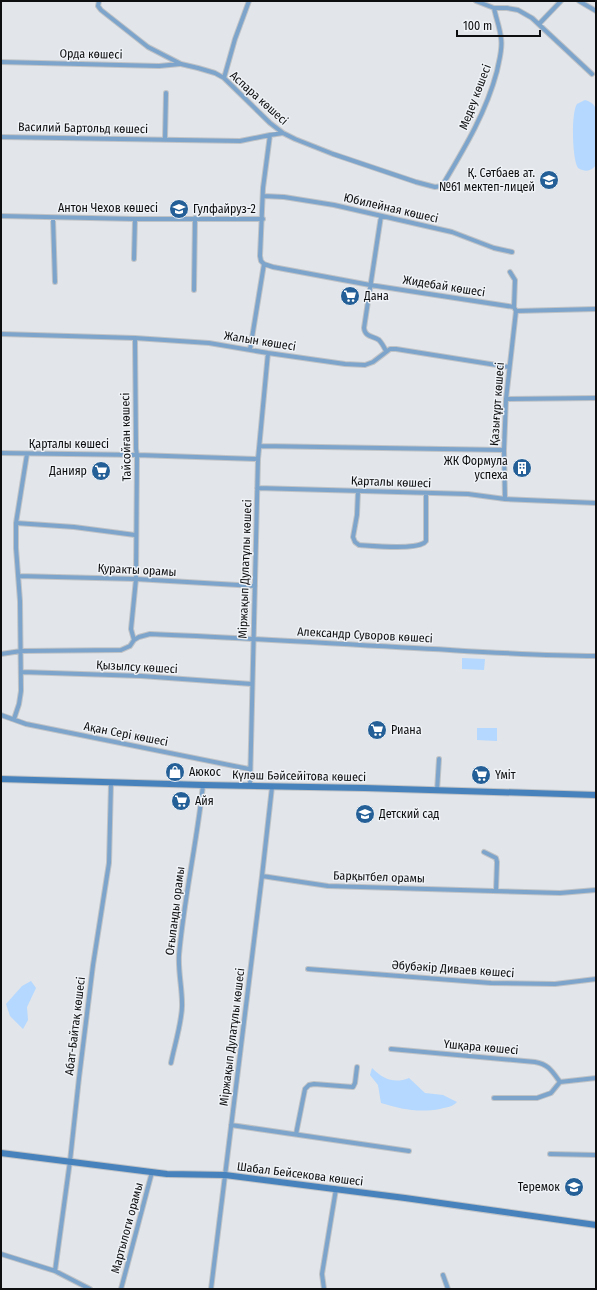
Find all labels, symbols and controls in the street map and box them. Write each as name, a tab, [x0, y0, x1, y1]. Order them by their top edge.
scale bar	[457, 12, 540, 38]
text: 100 m	[463, 19, 492, 33]
street label: Орда көшесі	[59, 46, 123, 62]
street label: Медеу көшесі	[456, 62, 494, 132]
street label: Аспара көшесі	[227, 68, 291, 128]
street label: Василий Бартольд көшесі	[18, 120, 148, 136]
place label: Қ. Сәтбаев ат. №61 мектеп-лицей	[439, 166, 535, 194]
school or university icon: Қ. Сәтбаев ат. №61 мектеп-лицей	[538, 169, 560, 191]
street label: Юбилейная көшесі	[342, 190, 440, 226]
school or university icon: Гулфайруз-2	[168, 198, 190, 220]
street label: Антон Чехов көшесі	[58, 201, 158, 215]
place label: Гулфайруз-2	[193, 202, 256, 216]
street label: Жидебай көшесі	[402, 273, 486, 299]
supermarket icon: Дана	[339, 285, 361, 307]
place label: Дана	[363, 289, 389, 303]
street label: Жалын көшесі	[223, 328, 297, 354]
street label: Қазығұрт көшесі	[487, 362, 507, 446]
street label: Тайсойған көшесі	[118, 392, 134, 482]
street label: Қарталы көшесі	[29, 437, 109, 451]
place label: ЖК Формула успеха	[444, 454, 508, 482]
building icon: ЖК Формула успеха	[511, 457, 533, 479]
supermarket icon: Данияр	[90, 460, 112, 482]
place label: Данияр	[48, 464, 87, 478]
street label: Қарталы көшесі	[351, 474, 431, 490]
street label: Міржақып Дулатұлы көшесі	[236, 499, 254, 639]
street label: Қуракты орамы	[97, 561, 177, 579]
street label: Александр Суворов көшесі	[297, 624, 433, 646]
street label: Қызылсу көшесі	[96, 658, 178, 676]
street label: Ақан Сері көшесі	[83, 719, 169, 749]
supermarket icon: Риана	[366, 719, 388, 741]
place label: Риана	[391, 723, 422, 737]
shop icon: Аюкос	[164, 761, 186, 783]
supermarket icon: Үміт	[470, 764, 492, 786]
place label: Аюкос	[189, 765, 221, 779]
street label: Күләш Бәйсейітова көшесі	[232, 768, 366, 784]
place label: Үміт	[495, 768, 516, 782]
supermarket icon: Айя	[170, 790, 192, 812]
place label: Айя	[195, 794, 214, 808]
school or university icon: Детский сад	[354, 803, 376, 825]
place label: Детский сад	[378, 807, 439, 821]
street label: Оғыланды орамы	[163, 866, 187, 956]
street label: Барқытбел орамы	[333, 868, 425, 886]
street label: Әбубәкір Диваев көшесі	[391, 958, 515, 980]
street label: Міржақып Дулатұлы көшесі	[217, 967, 247, 1107]
street label: Абат-Байтақ көшесі	[62, 976, 88, 1076]
street label: Үшқара көшесі	[443, 1037, 519, 1057]
street label: Шабал Бейсекова көшесі	[236, 1159, 364, 1189]
school or university icon: Теремок	[563, 1176, 585, 1198]
place label: Теремок	[518, 1180, 560, 1194]
street label: Мартылоги орамы	[108, 1181, 146, 1275]

